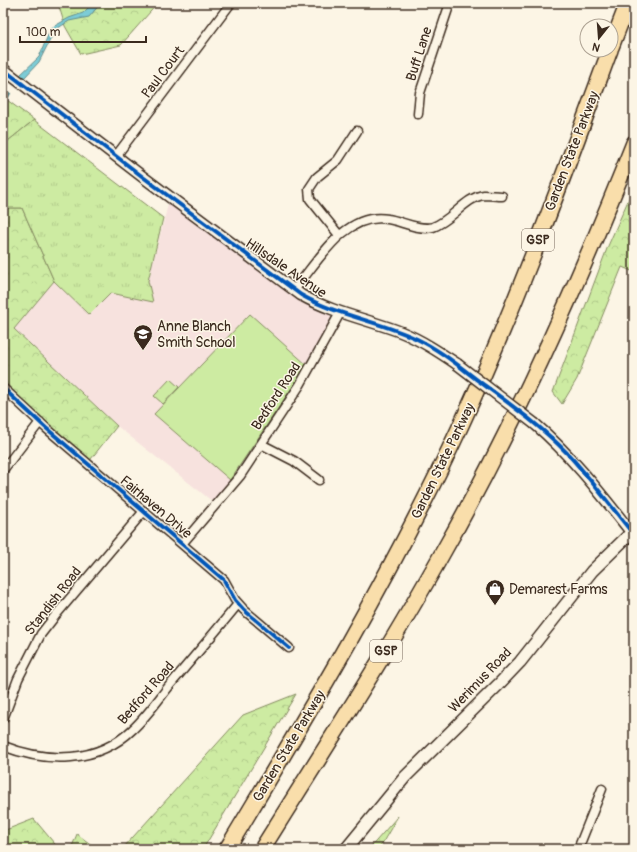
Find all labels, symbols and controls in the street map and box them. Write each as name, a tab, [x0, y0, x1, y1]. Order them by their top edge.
scale bar	[20, 18, 146, 44]
north arrow	[579, 18, 619, 58]
text: 100 m	[26, 25, 61, 40]
street label: Buff Lane	[402, 25, 436, 83]
text: N	[590, 40, 602, 54]
street label: Paul Court	[138, 42, 188, 101]
street label: Garden State Parkway	[541, 89, 603, 213]
road number: GSP	[522, 229, 554, 251]
street label: Hillsdale Avenue	[242, 235, 330, 301]
place label: Anne Blanch Smith School	[157, 318, 236, 351]
school or university icon: Anne Blanch Smith School	[132, 323, 154, 351]
street label: Bedford Road	[248, 359, 304, 433]
street label: Garden State Parkway	[408, 400, 478, 522]
street label: Fairhaven Drive	[117, 472, 195, 542]
street label: Standish Road	[21, 563, 85, 639]
shop icon: Demarest Farms	[484, 578, 506, 606]
place label: Demarest Farms	[509, 581, 608, 598]
road number: GSP	[370, 640, 402, 662]
street label: Werimus Road	[445, 644, 515, 716]
street label: Bedford Road	[114, 658, 178, 728]
street label: Garden State Parkway	[249, 687, 329, 805]

